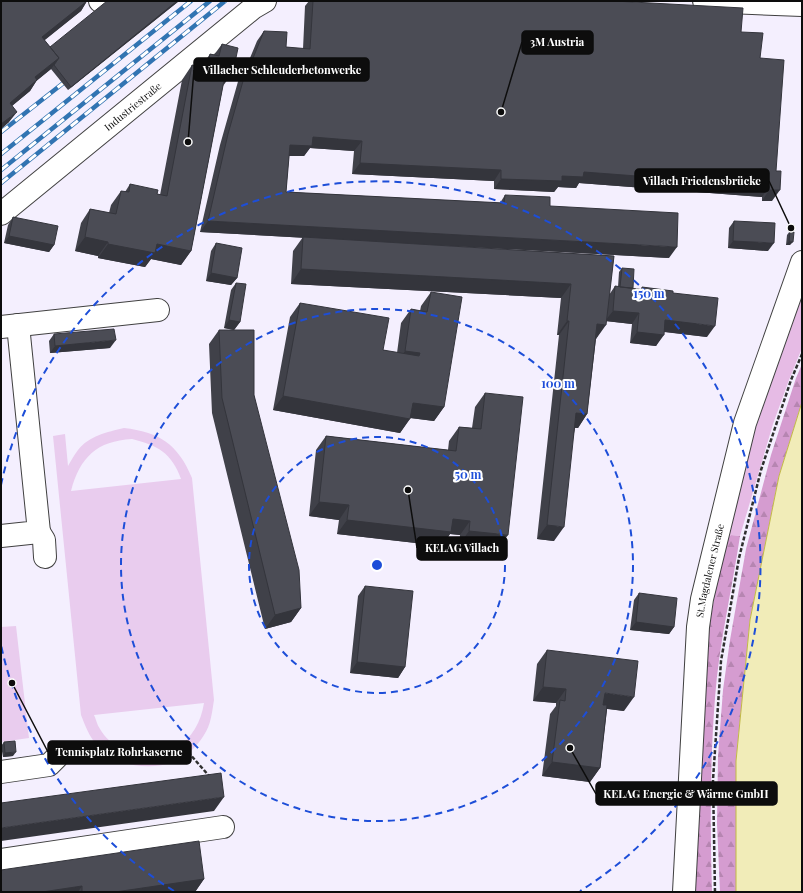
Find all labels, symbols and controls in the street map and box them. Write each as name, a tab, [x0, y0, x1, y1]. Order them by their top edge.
callout: 3M Austria	[522, 31, 593, 54]
text: 3M Austria	[530, 34, 585, 49]
callout: Villacher Schleuderbetonwerke	[194, 58, 369, 81]
text: Villacher Schleuderbetonwerke	[202, 62, 362, 77]
street label: Industriestraße	[101, 79, 164, 134]
callout: Villach Friedensbrücke	[635, 169, 769, 192]
text: Villach Friedensbrücke	[642, 173, 761, 188]
text: 150 m	[633, 285, 665, 301]
text: 100 m	[541, 375, 575, 391]
text: 50 m	[455, 466, 482, 482]
street label: St.Magdalener Straße	[692, 522, 727, 618]
callout: KELAG Villach	[417, 537, 507, 560]
text: KELAG Villach	[425, 540, 499, 555]
centre of rings	[370, 558, 384, 572]
callout: Tennisplatz Rohrkaserne	[48, 741, 191, 764]
text: Tennisplatz Rohrkaserne	[55, 744, 183, 759]
callout: KELAG Energie & Wärme GmbH	[596, 782, 777, 805]
text: KELAG Energie & Wärme GmbH	[603, 786, 769, 801]

